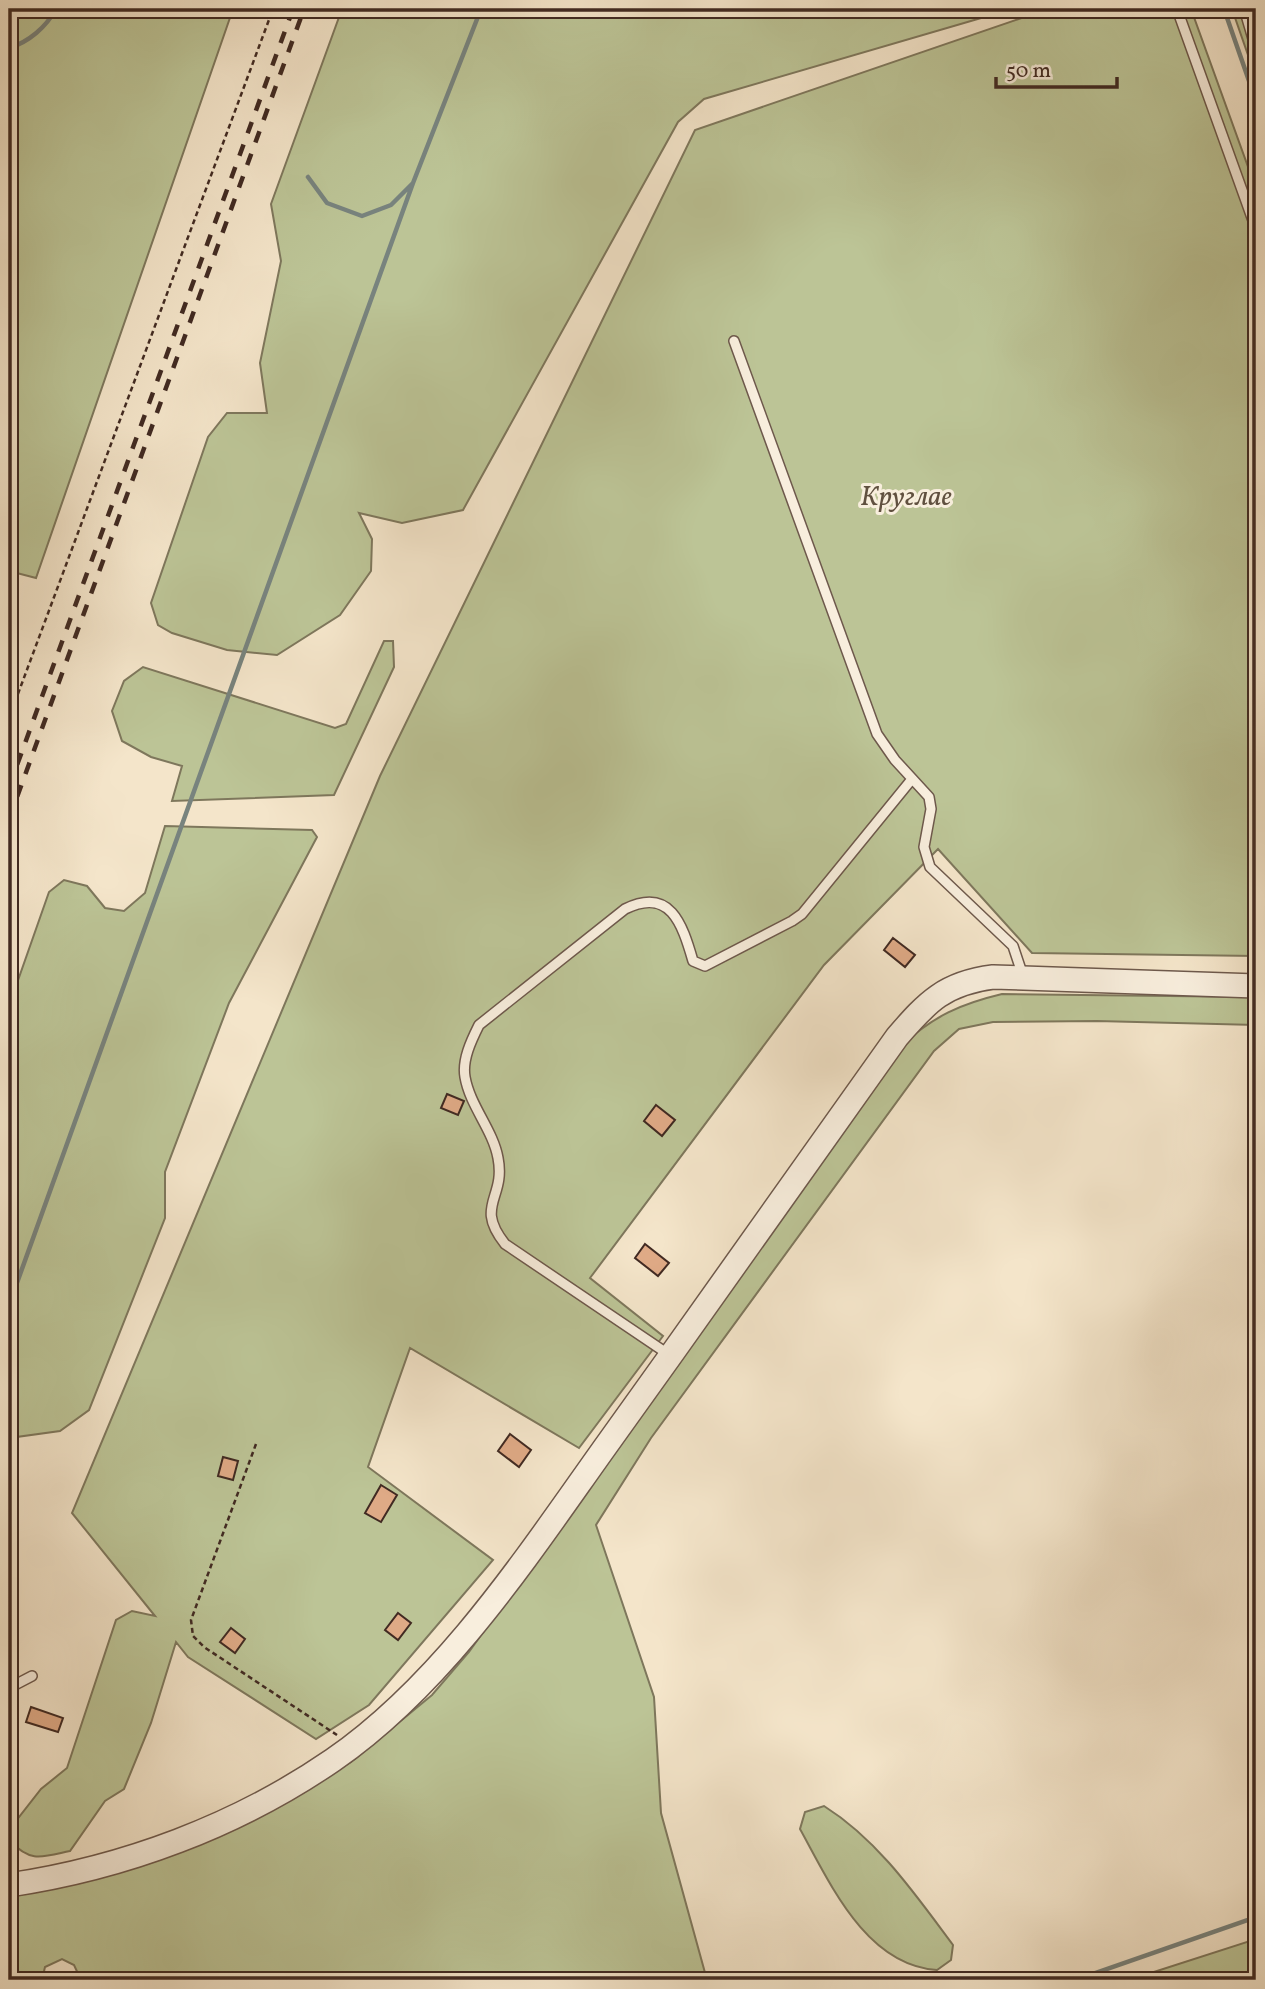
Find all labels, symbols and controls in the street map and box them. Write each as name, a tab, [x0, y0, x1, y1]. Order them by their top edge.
scale bar	[996, 46, 1116, 90]
text: 50 m	[1006, 57, 1051, 86]
park label: Круглае	[860, 478, 952, 517]

